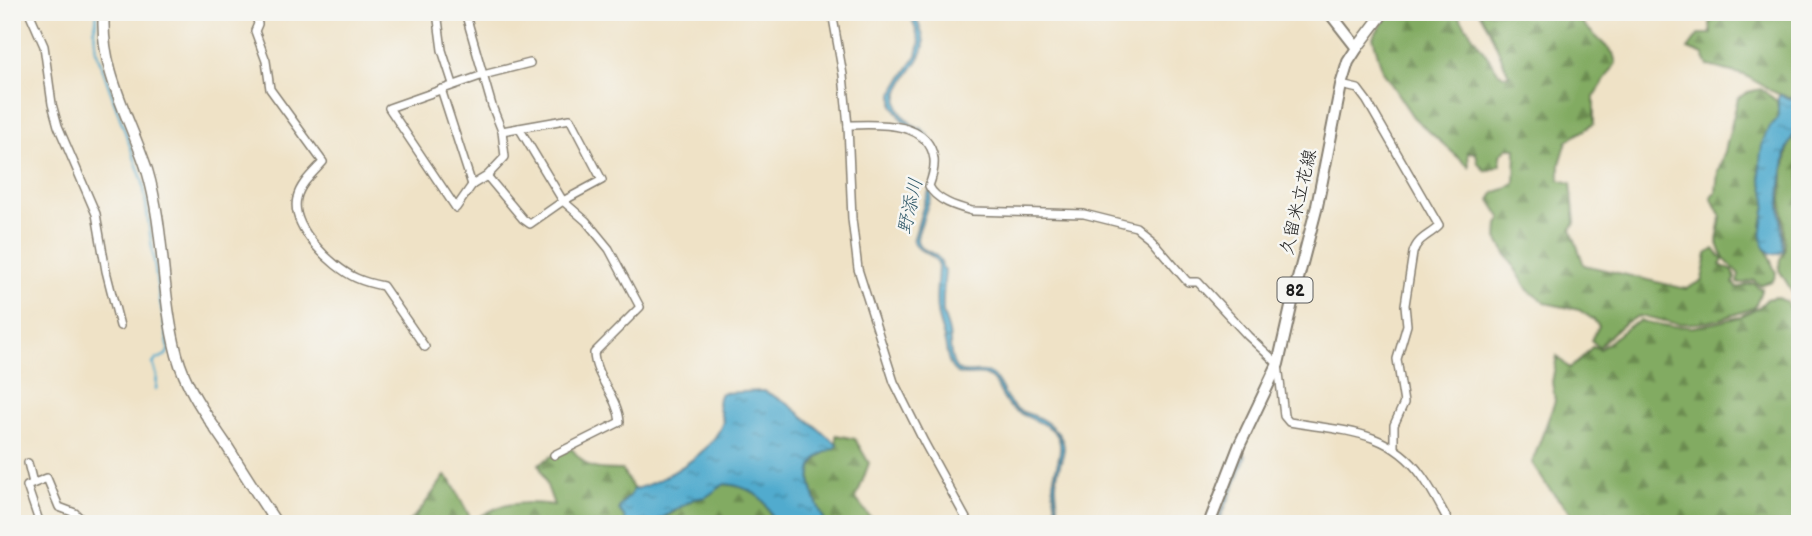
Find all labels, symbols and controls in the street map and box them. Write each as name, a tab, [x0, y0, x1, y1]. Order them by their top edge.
street label: 久留米立花線	[1276, 147, 1321, 257]
water label: 野添川	[893, 176, 928, 237]
road number: 82	[1278, 278, 1312, 302]

